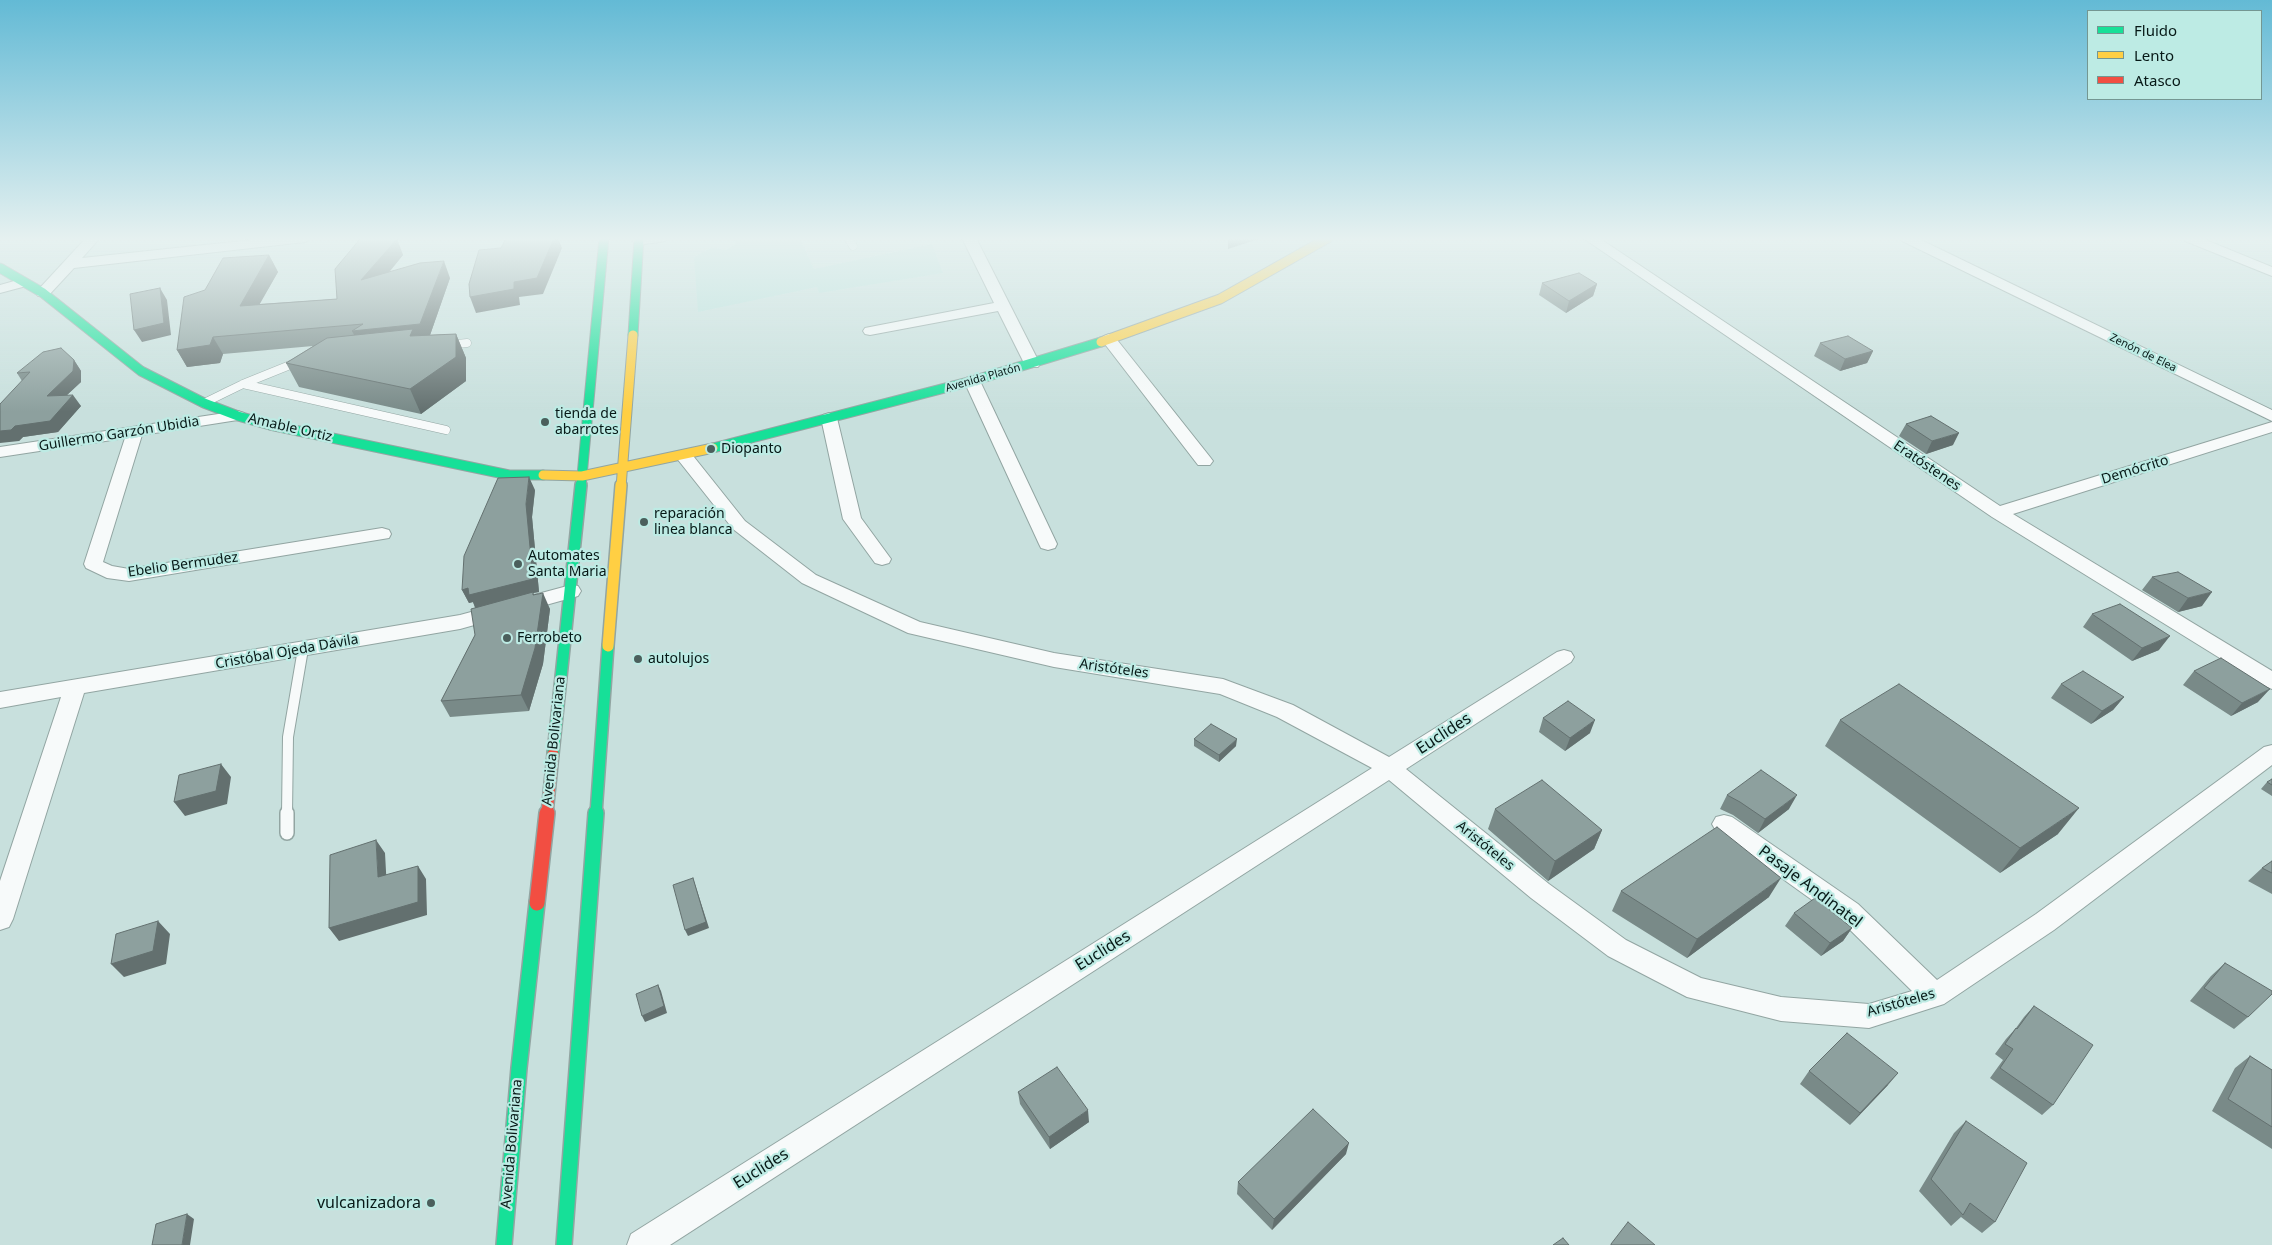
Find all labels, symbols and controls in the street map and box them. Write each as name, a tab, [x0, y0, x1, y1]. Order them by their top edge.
legend	[2087, 10, 2262, 100]
text: Fluido	[2134, 20, 2177, 40]
text: Lento	[2134, 45, 2174, 65]
text: Atasco	[2134, 70, 2181, 90]
street label: Zenón de Elea	[2107, 331, 2179, 375]
street label: Avenida Platón	[944, 361, 1022, 395]
place label: tienda de abarrotes	[555, 406, 619, 438]
street label: Amable Ortiz	[246, 410, 334, 446]
street label: Guillermo Garzón Ubidia	[38, 413, 200, 455]
marker: tienda de abarrotes	[539, 416, 551, 428]
street label: Eratóstenes	[1890, 437, 1964, 495]
place label: Diopanto	[721, 441, 782, 457]
marker: Diopanto	[705, 443, 717, 455]
street label: Demócrito	[2099, 452, 2171, 488]
place label: reparación linea blanca	[654, 506, 733, 538]
marker: reparación linea blanca	[638, 516, 650, 528]
place label: Automates Santa Maria	[528, 548, 607, 580]
street label: Ebelio Bermudez	[127, 549, 239, 581]
marker: Automates Santa Maria	[512, 558, 524, 570]
place label: Ferrobeto	[517, 630, 582, 646]
street label: Cristóbal Ojeda Dávila	[214, 631, 360, 673]
marker: Ferrobeto	[501, 632, 513, 644]
place label: autolujos	[648, 651, 709, 667]
marker: autolujos	[632, 653, 644, 665]
street label: Aristóteles	[1078, 656, 1150, 682]
street label: Avenida Bolivariana	[539, 676, 569, 806]
street label: Euclides	[1413, 709, 1475, 759]
street label: Aristóteles	[1453, 818, 1517, 874]
street label: Pasaje Andinatel	[1755, 842, 1865, 932]
street label: Euclides	[1072, 927, 1134, 975]
street label: Aristóteles	[1865, 985, 1937, 1021]
street label: Avenida Bolivariana	[498, 1079, 526, 1209]
street label: Euclides	[730, 1145, 792, 1193]
place label: vulcanizadora	[317, 1193, 421, 1213]
marker: vulcanizadora	[425, 1197, 437, 1209]

